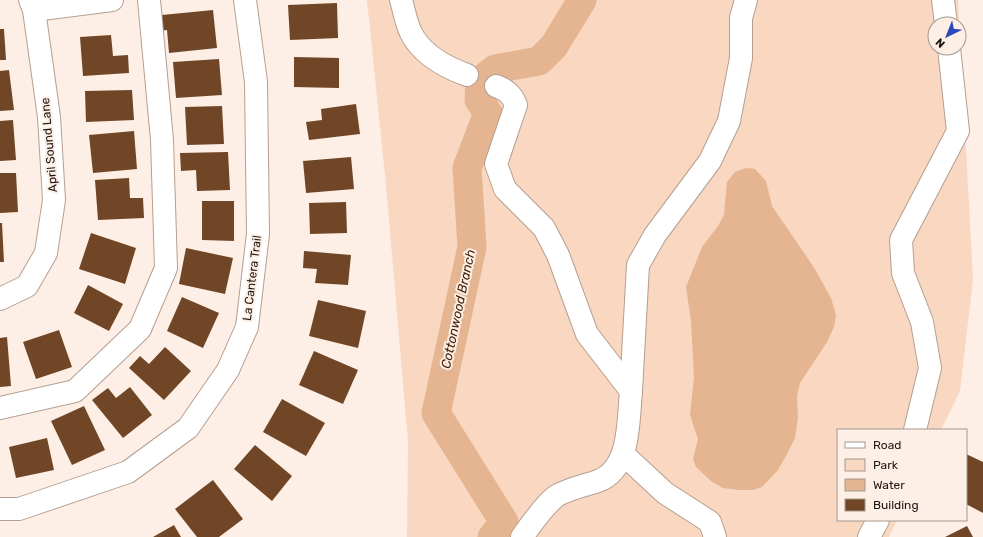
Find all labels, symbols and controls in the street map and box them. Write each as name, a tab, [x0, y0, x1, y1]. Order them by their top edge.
north arrow	[927, 16, 967, 56]
text: N	[933, 35, 948, 50]
street label: April Sound Lane	[38, 97, 60, 193]
street label: La Cantera Trail	[240, 234, 264, 322]
water label: Cottonwood Branch	[438, 248, 478, 370]
legend	[837, 429, 967, 521]
text: Road	[873, 438, 901, 452]
text: Park	[873, 458, 899, 472]
text: Water	[873, 478, 905, 492]
text: Building	[873, 498, 919, 512]

